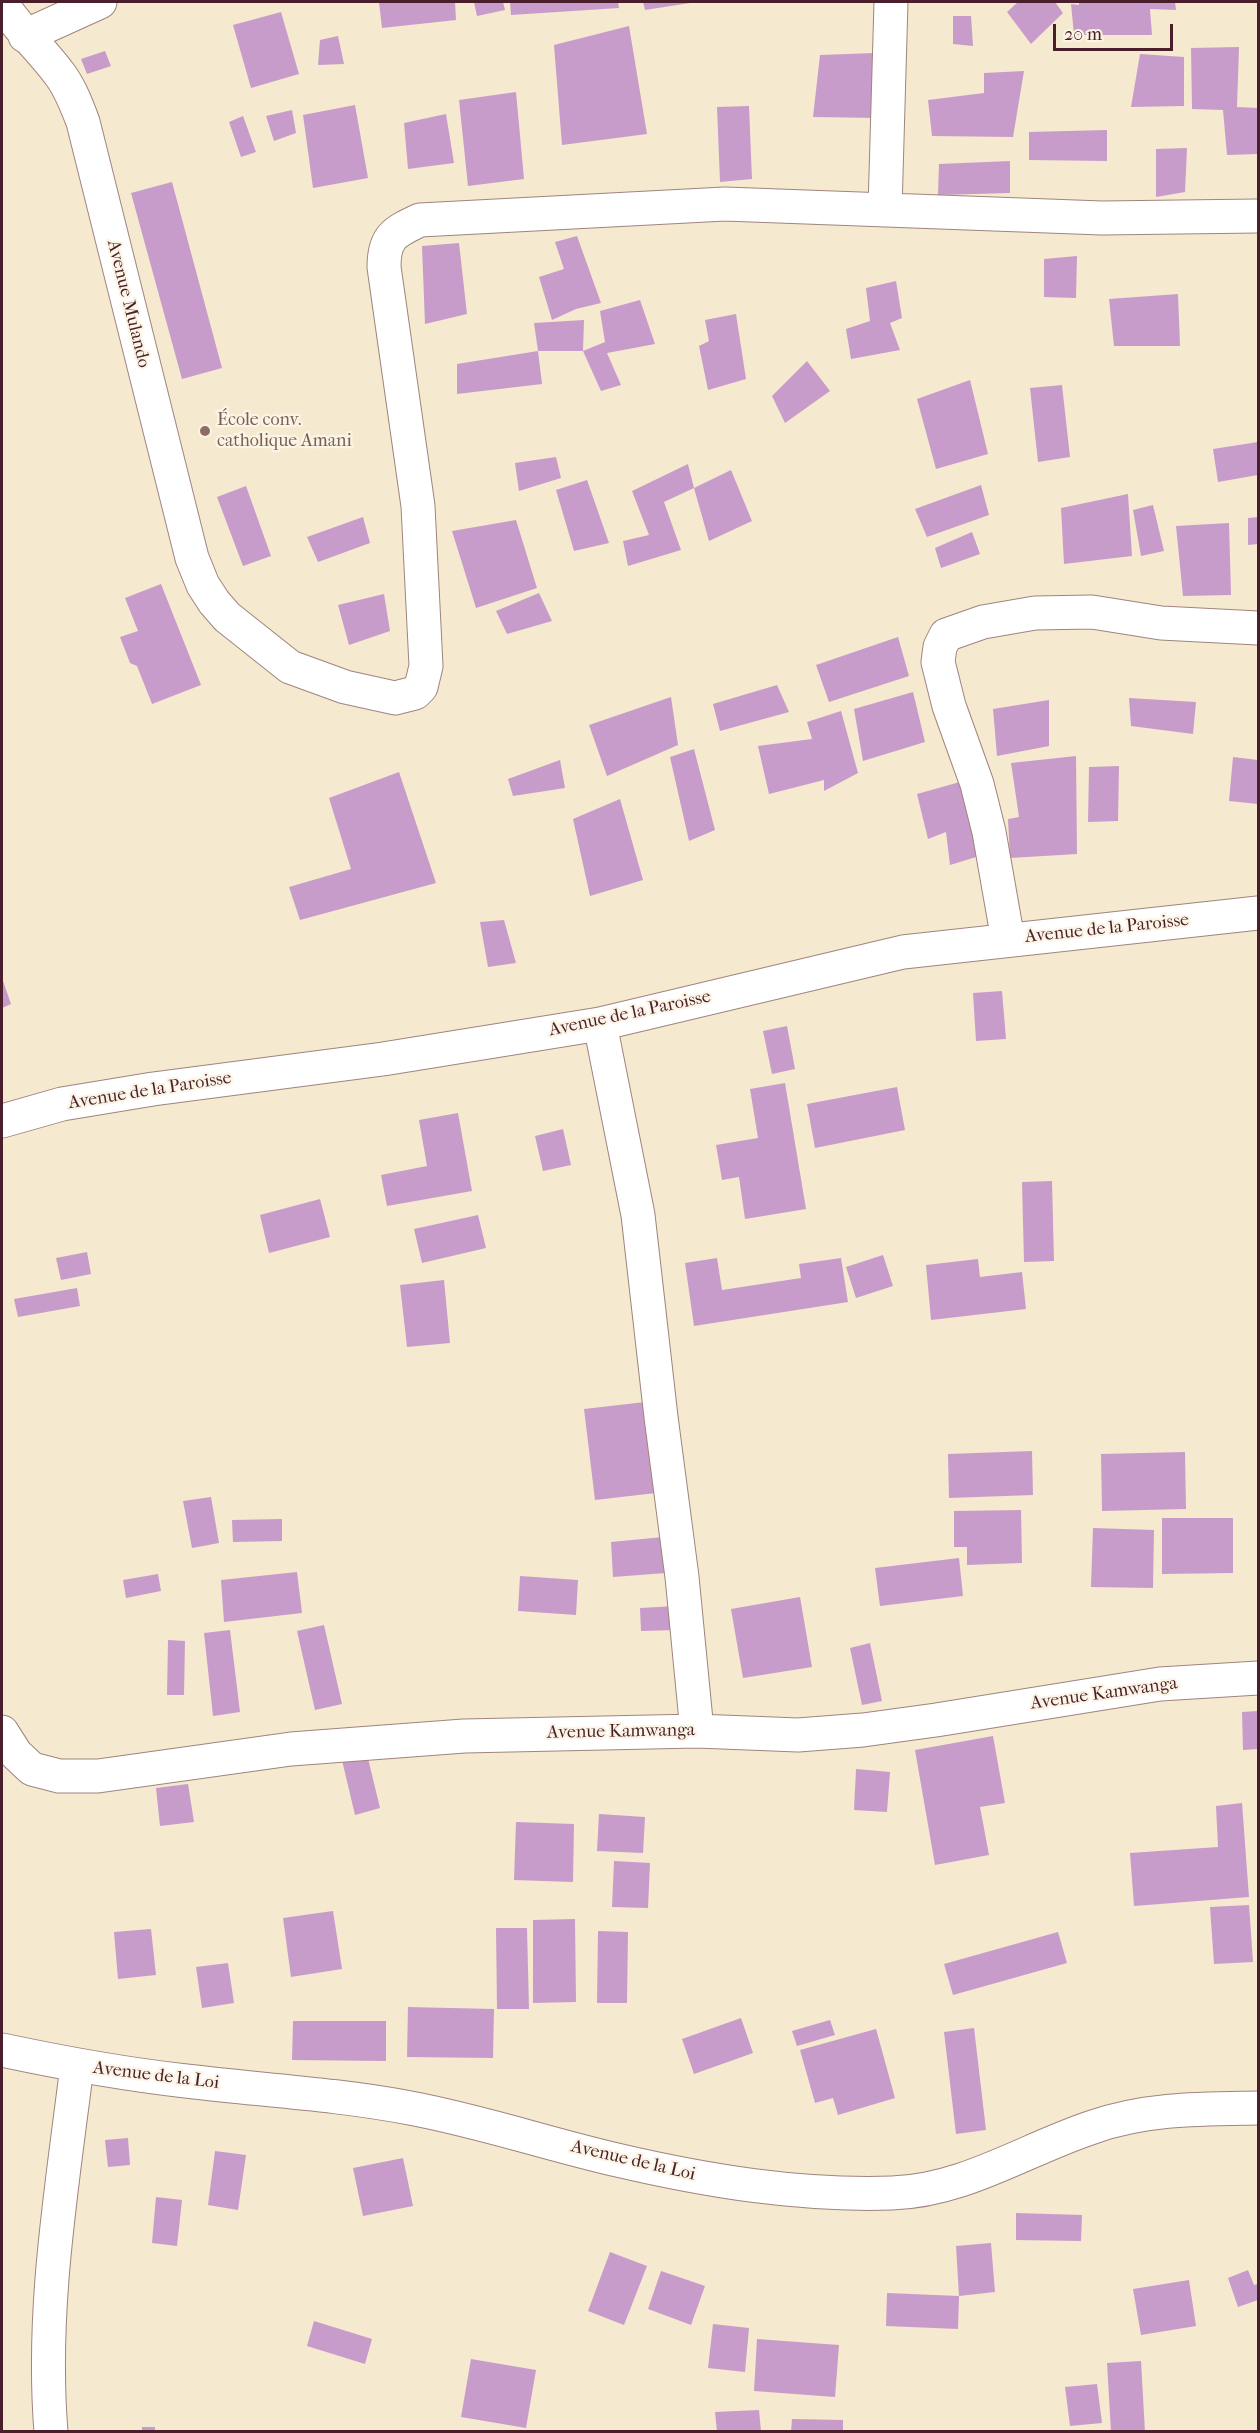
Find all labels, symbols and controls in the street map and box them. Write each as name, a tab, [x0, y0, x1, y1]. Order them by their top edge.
scale bar	[1056, 12, 1176, 50]
text: 20 m	[1064, 24, 1102, 45]
street label: Avenue Mulando	[102, 238, 154, 370]
place label: École conv. catholique Amani	[217, 410, 352, 452]
marker: École conv. catholique Amani	[198, 424, 212, 438]
street label: Avenue de la Paroisse	[1024, 910, 1190, 948]
street label: Avenue de la Paroisse	[547, 986, 713, 1042]
street label: Avenue de la Paroisse	[67, 1067, 233, 1115]
street label: Avenue Kamwanga	[1029, 1673, 1179, 1715]
street label: Avenue Kamwanga	[547, 1720, 695, 1744]
street label: Avenue de la Loi	[92, 2058, 220, 2094]
street label: Avenue de la Loi	[569, 2136, 697, 2186]

